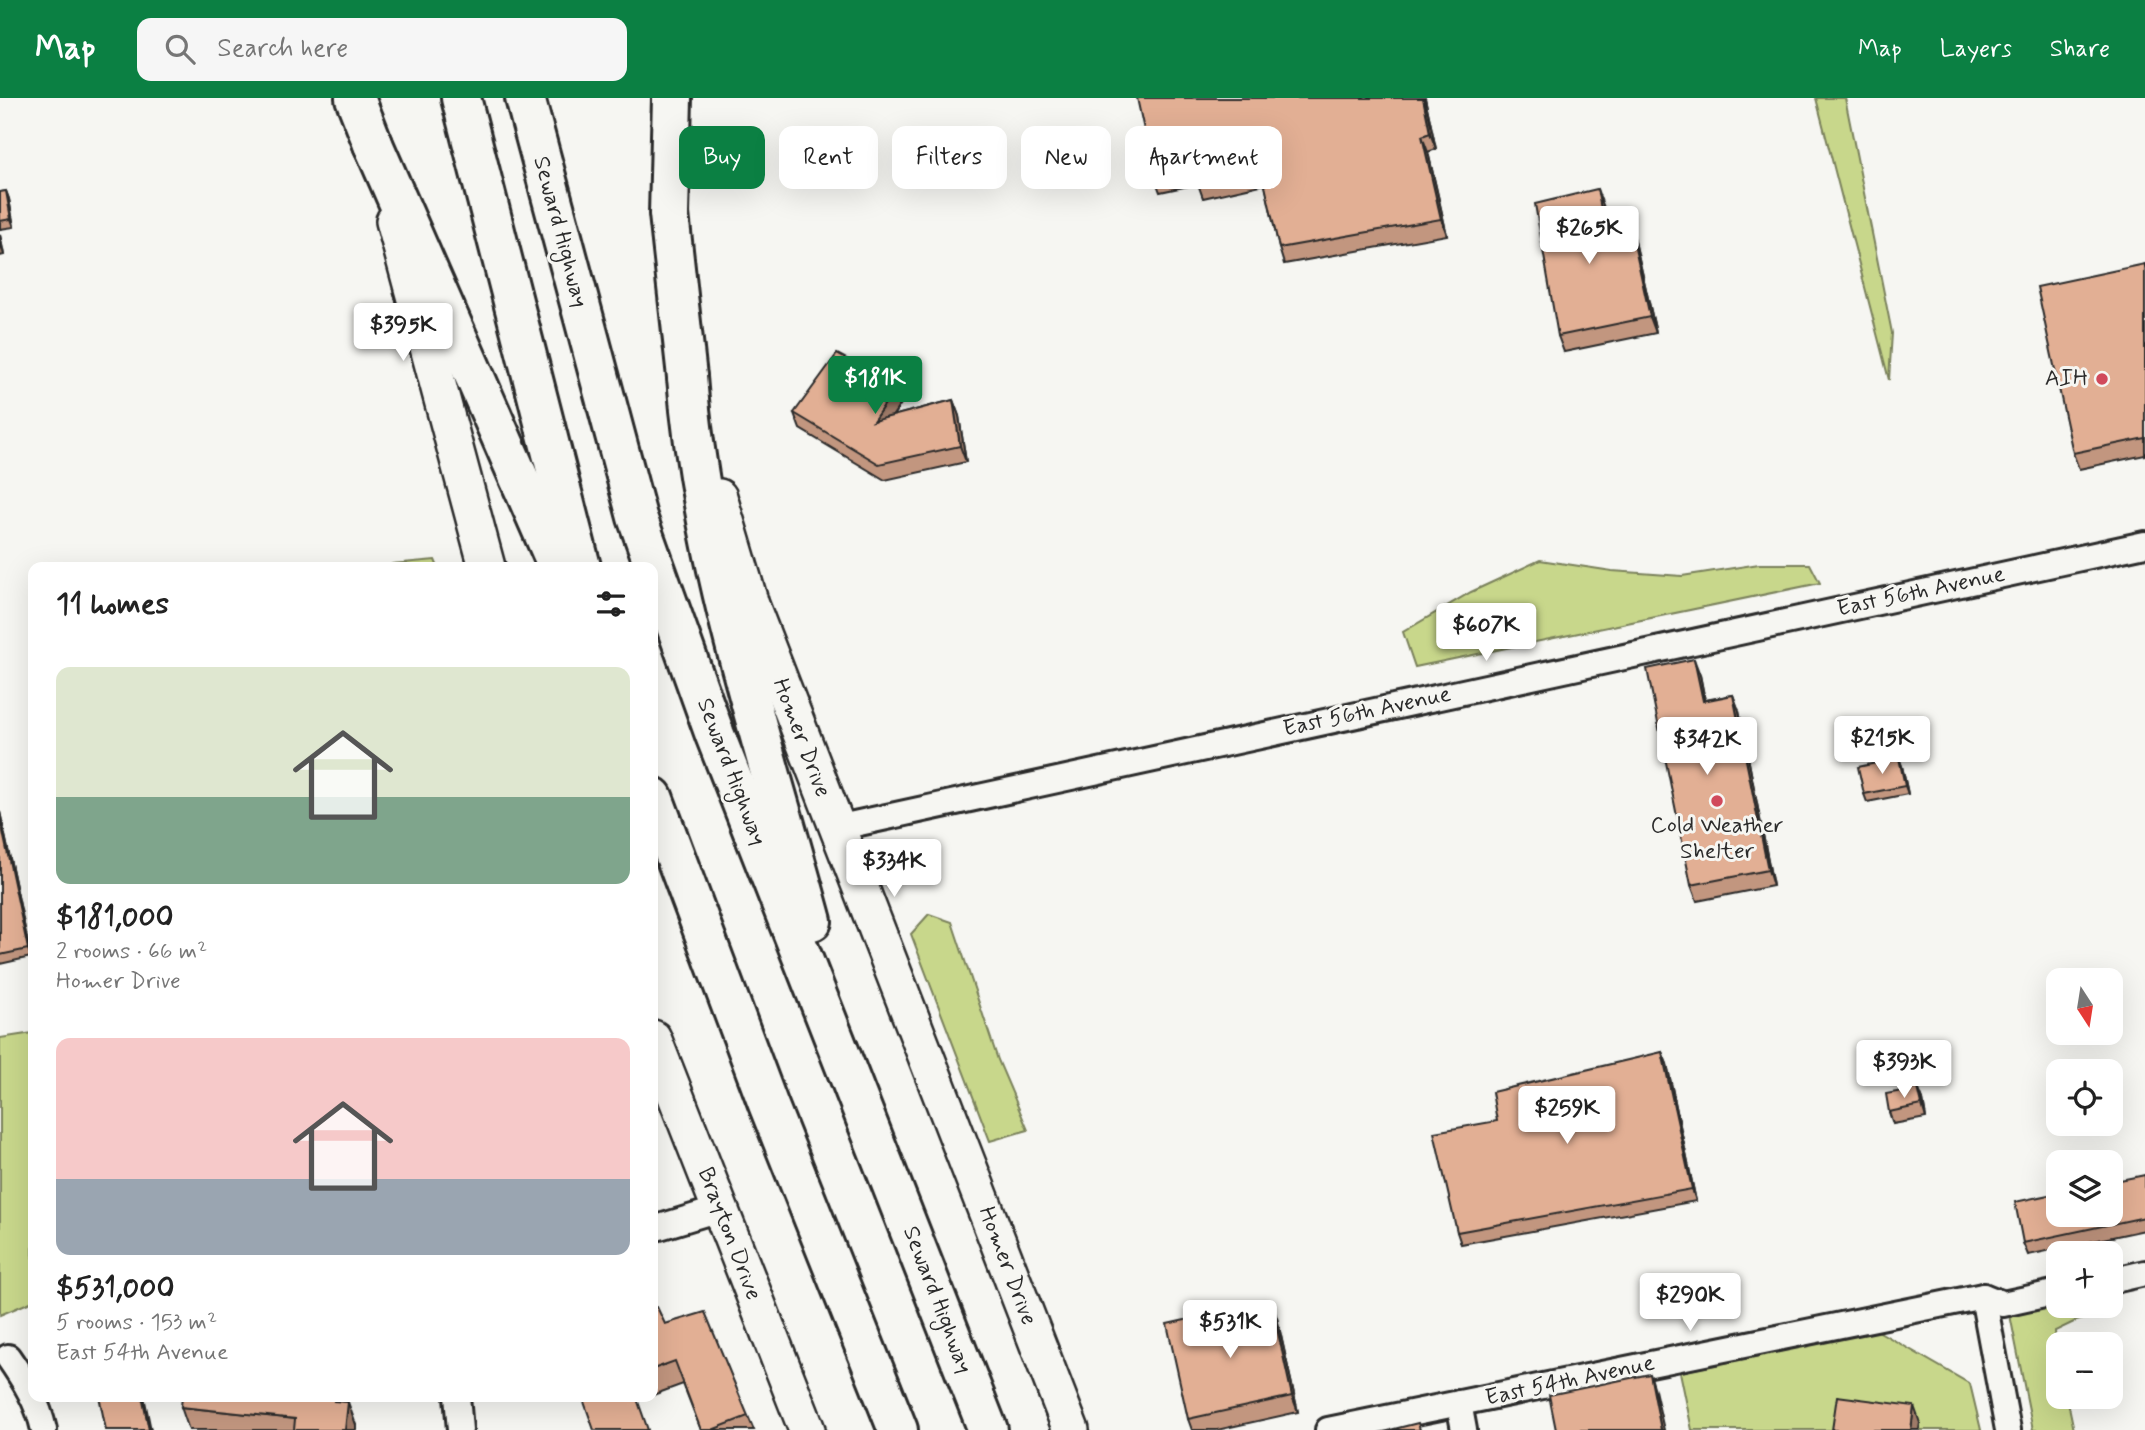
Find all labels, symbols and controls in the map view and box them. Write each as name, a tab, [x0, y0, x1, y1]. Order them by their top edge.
search box	[137, 18, 627, 81]
text: Map	[35, 27, 95, 71]
icon: search	[161, 30, 199, 68]
text: Search here	[217, 32, 348, 66]
text: Map	[1858, 34, 1902, 65]
text: Layers	[1940, 34, 2012, 65]
text: Share	[2050, 34, 2110, 65]
chip: Buy	[679, 126, 765, 189]
chip: Rent	[779, 126, 878, 189]
chip: Filters	[892, 126, 1007, 189]
chip: New	[1021, 126, 1111, 189]
chip: Apartment	[1125, 126, 1282, 189]
street label: Seward Highway	[523, 153, 595, 311]
pin: $265K	[1540, 206, 1638, 266]
text: $265K	[1556, 214, 1622, 244]
pin: $395K	[354, 303, 452, 363]
text: $395K	[370, 311, 436, 341]
pin: $181K	[826, 356, 924, 416]
text: $181K	[844, 364, 906, 394]
place label: AIH	[2045, 364, 2088, 394]
marker: AIH	[2094, 371, 2110, 387]
street label: East 56th Avenue	[1834, 560, 2008, 624]
text: 11 homes	[56, 585, 169, 624]
icon: filters	[592, 585, 630, 623]
pin: $607K	[1437, 603, 1535, 663]
text: $607K	[1452, 611, 1520, 641]
street label: Homer Drive	[765, 674, 837, 802]
street label: East 56th Avenue	[1280, 680, 1454, 744]
street label: Seward Highway	[687, 694, 773, 851]
icon: home	[280, 712, 406, 838]
pin: $215K	[1833, 716, 1931, 776]
pin: $342K	[1658, 718, 1756, 777]
text: $215K	[1850, 724, 1914, 754]
text: $342K	[1673, 725, 1741, 755]
marker: Cold Weather Shelter	[1709, 793, 1725, 809]
place label: Cold Weather Shelter	[1651, 811, 1784, 867]
pin: $334K	[845, 840, 943, 899]
text: $334K	[862, 847, 926, 877]
text: $181,000	[56, 898, 174, 937]
text: 2 rooms · 66 m²	[56, 937, 207, 967]
text: Homer Drive	[56, 967, 181, 997]
north arrow	[2046, 968, 2123, 1045]
map controls	[2046, 968, 2123, 1409]
pin: $393K	[1855, 1040, 1953, 1100]
text: $393K	[1872, 1048, 1936, 1078]
button: locate	[2046, 1059, 2123, 1136]
icon: home	[280, 1083, 406, 1209]
pin: $259K	[1518, 1086, 1616, 1146]
text: $259K	[1534, 1094, 1600, 1124]
button: layers	[2046, 1150, 2123, 1227]
street label: Brayton Drive	[690, 1163, 768, 1305]
street label: Homer Drive	[971, 1202, 1043, 1330]
street label: Seward Highway	[893, 1222, 979, 1379]
button: +	[2046, 1241, 2123, 1318]
text: $531,000	[56, 1269, 174, 1308]
pin: $290K	[1641, 1274, 1739, 1333]
text: $290K	[1656, 1281, 1724, 1311]
pin: $531K	[1181, 1300, 1279, 1360]
text: 5 rooms · 153 m²	[56, 1308, 217, 1338]
text: $531K	[1199, 1308, 1261, 1338]
button: −	[2046, 1332, 2123, 1409]
text: East 54th Avenue	[56, 1338, 228, 1368]
street label: East 54th Avenue	[1483, 1348, 1657, 1414]

